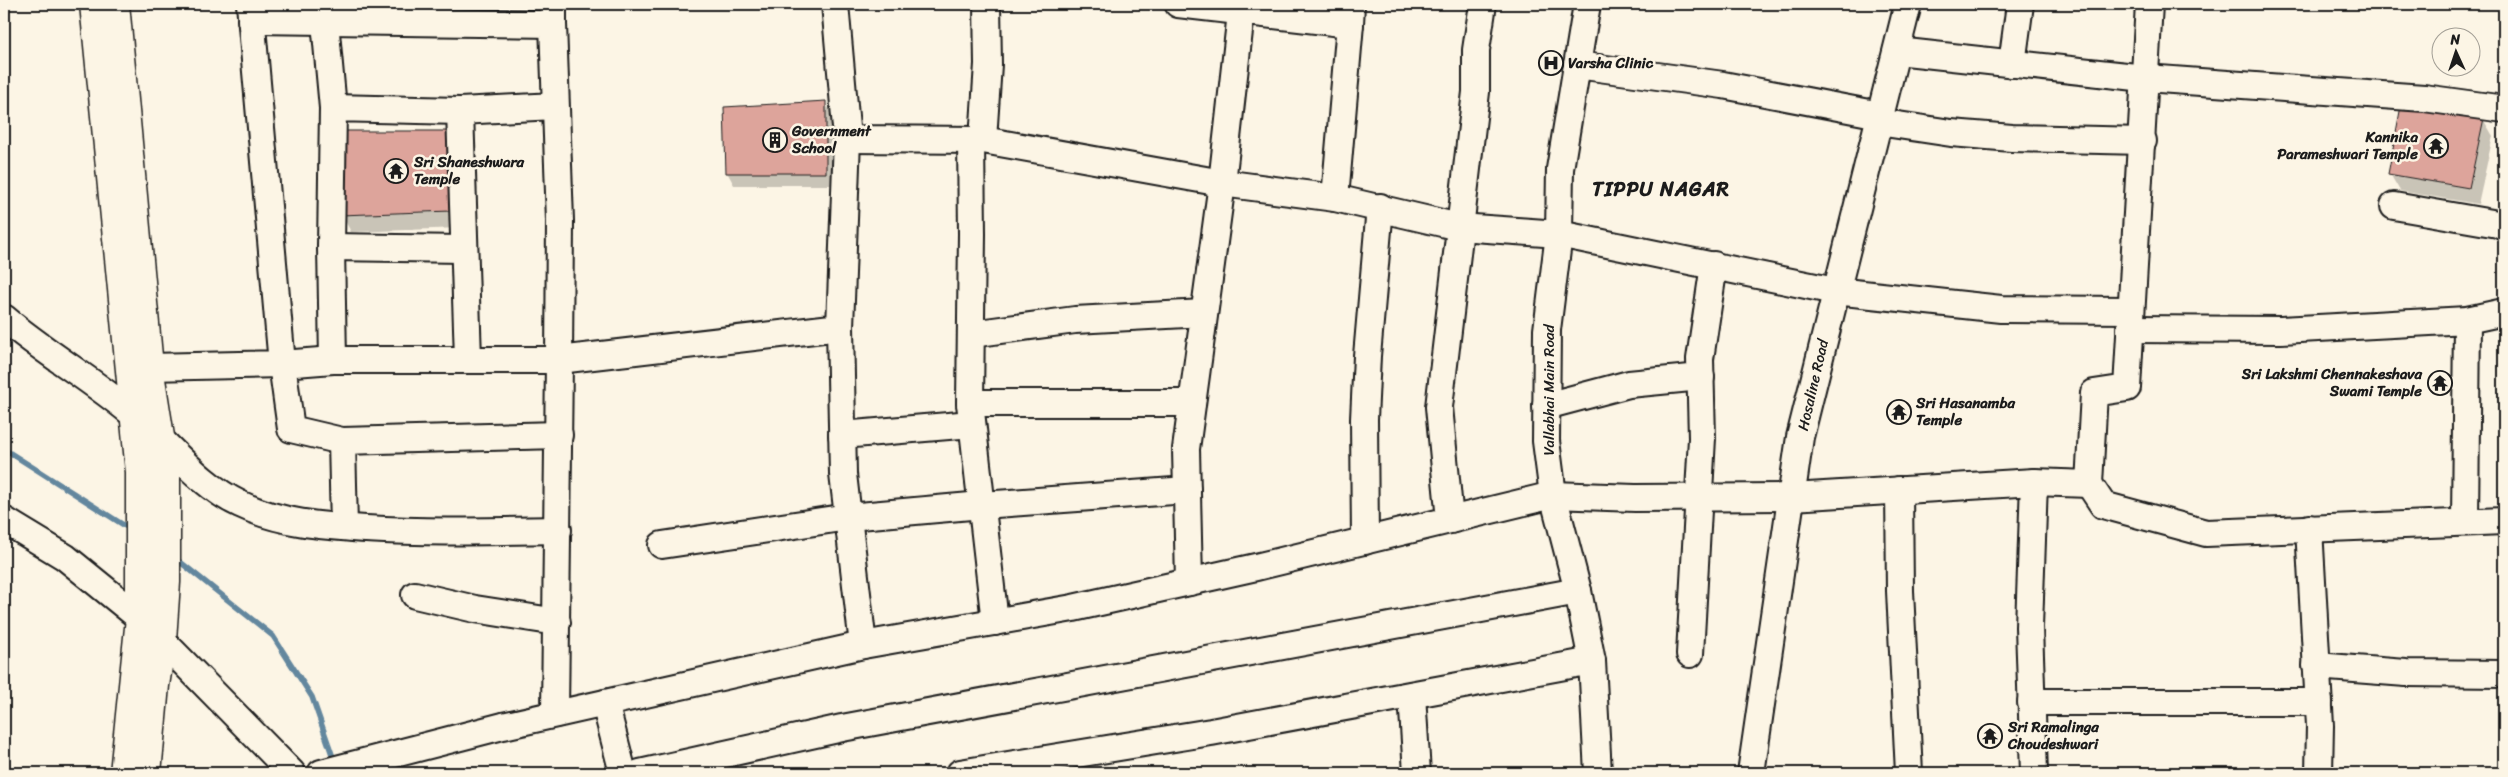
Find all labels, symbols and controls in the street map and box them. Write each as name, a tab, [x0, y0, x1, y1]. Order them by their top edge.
text: N	[2449, 27, 2461, 52]
north arrow	[2430, 28, 2480, 78]
hospital icon: Varsha Clinic	[1538, 50, 1564, 76]
place label: Varsha Clinic	[1568, 50, 1654, 76]
place label: Government School	[791, 118, 872, 161]
place label: Kannika Parameshwari Temple	[2277, 124, 2418, 167]
building icon: Government School	[762, 127, 788, 153]
temple icon: Kannika Parameshwari Temple	[2423, 133, 2449, 159]
place label: Sri Shaneshwara Temple	[413, 149, 525, 192]
temple icon: Sri Shaneshwara Temple	[383, 158, 409, 184]
district label: TIPPU NAGAR	[1592, 172, 1730, 207]
street label: Vallabhai Main Road	[1536, 323, 1562, 455]
street label: Hosaline Road	[1790, 336, 1836, 433]
place label: Sri Lakshmi Chennakeshava Swami Temple	[2241, 361, 2422, 404]
temple icon: Sri Lakshmi Chennakeshava Swami Temple	[2427, 370, 2453, 396]
place label: Sri Hasanamba Temple	[1915, 390, 2015, 433]
temple icon: Sri Hasanamba Temple	[1886, 399, 1912, 425]
place label: Sri Ramalinga Choudeshwari	[2007, 714, 2099, 757]
temple icon: Sri Ramalinga Choudeshwari	[1977, 723, 2003, 749]

